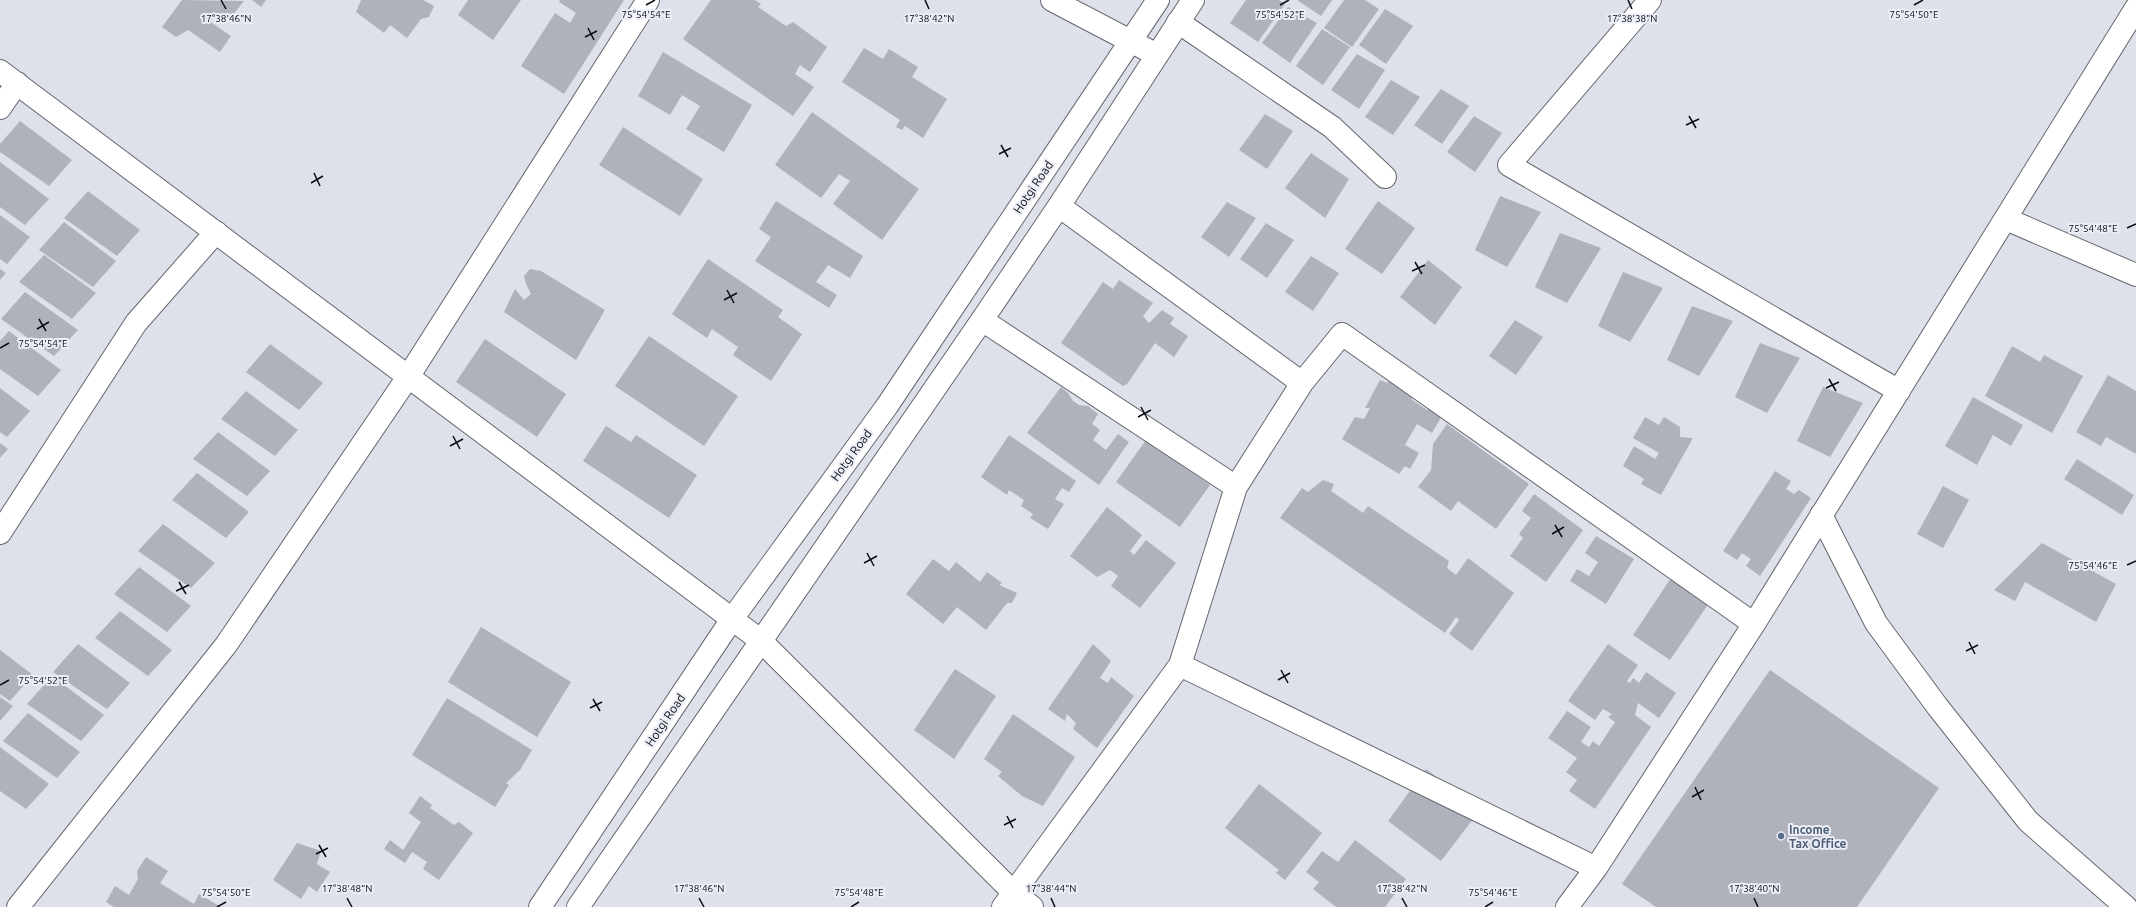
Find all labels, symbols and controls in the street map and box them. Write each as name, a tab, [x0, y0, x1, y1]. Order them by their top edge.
text: 75°54'54"E	[621, 9, 671, 20]
text: 75°54'52"E	[1255, 9, 1305, 20]
text: 75°54'50"E	[1889, 9, 1939, 20]
text: 17°38'46"N	[201, 13, 251, 24]
text: 17°38'42"N	[904, 13, 954, 24]
text: 17°38'38"N	[1607, 13, 1657, 24]
street label: Hotgi Road	[1011, 158, 1055, 216]
text: 75°54'48"E	[2068, 223, 2118, 234]
text: 75°54'54"E	[18, 338, 68, 349]
street label: Hotgi Road	[828, 427, 874, 483]
text: 75°54'46"E	[2068, 560, 2118, 571]
text: 75°54'52"E	[18, 675, 68, 686]
street label: Hotgi Road	[643, 691, 687, 749]
place label: Income Tax Office	[1789, 823, 1847, 850]
marker: Income Tax Office	[1776, 831, 1786, 841]
text: 17°38'48"N	[322, 883, 372, 894]
text: 17°38'46"N	[674, 883, 724, 894]
text: 17°38'44"N	[1026, 883, 1076, 894]
text: 17°38'42"N	[1377, 883, 1427, 894]
text: 17°38'40"N	[1729, 883, 1779, 894]
text: 75°54'50"E	[201, 887, 251, 898]
text: 75°54'48"E	[834, 887, 884, 898]
text: 75°54'46"E	[1468, 887, 1518, 898]

